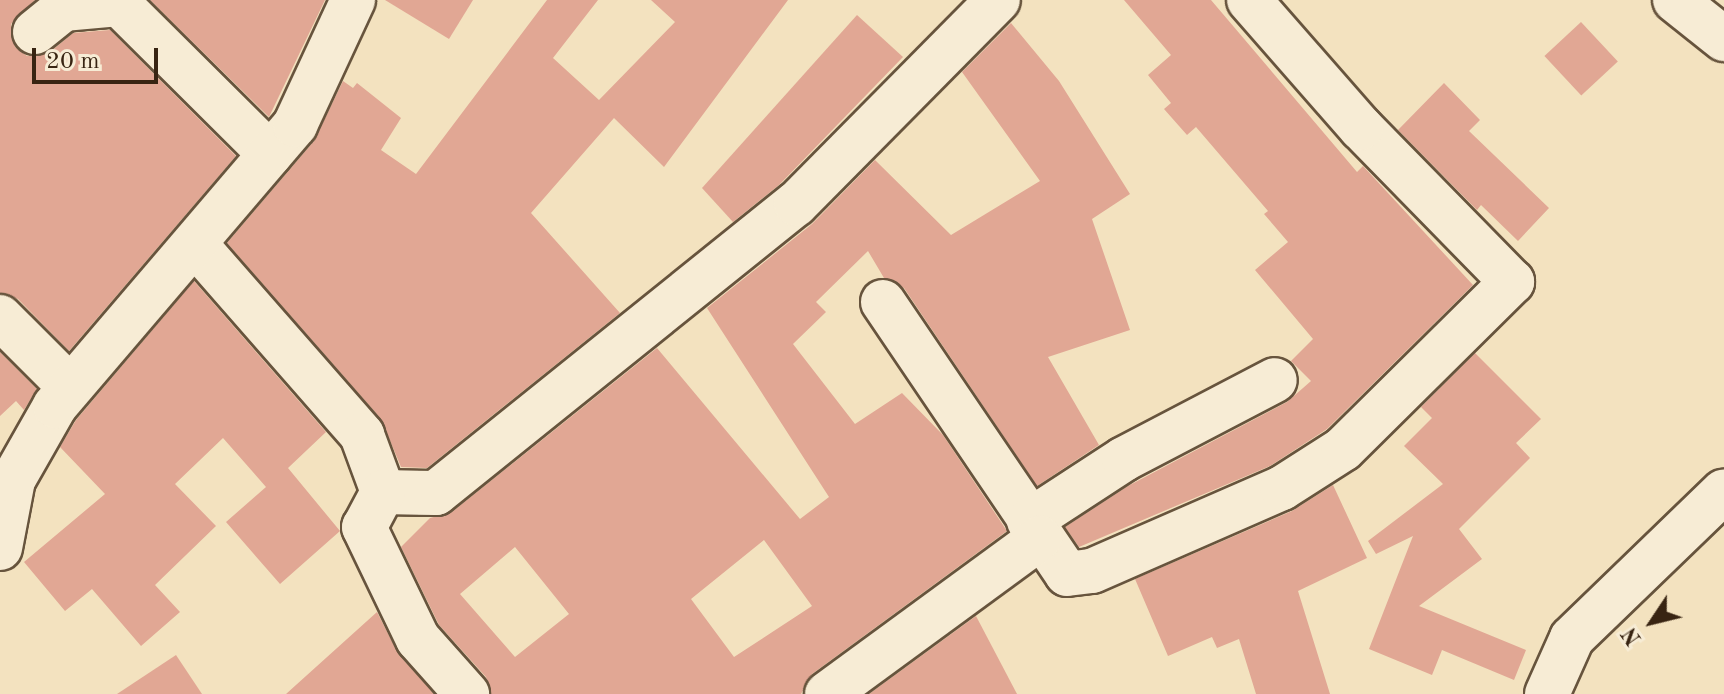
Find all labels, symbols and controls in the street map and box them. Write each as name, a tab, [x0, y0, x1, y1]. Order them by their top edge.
scale bar	[36, 32, 162, 82]
text: 20 m	[46, 50, 100, 74]
north arrow	[1612, 582, 1692, 662]
text: N	[1619, 623, 1646, 649]

